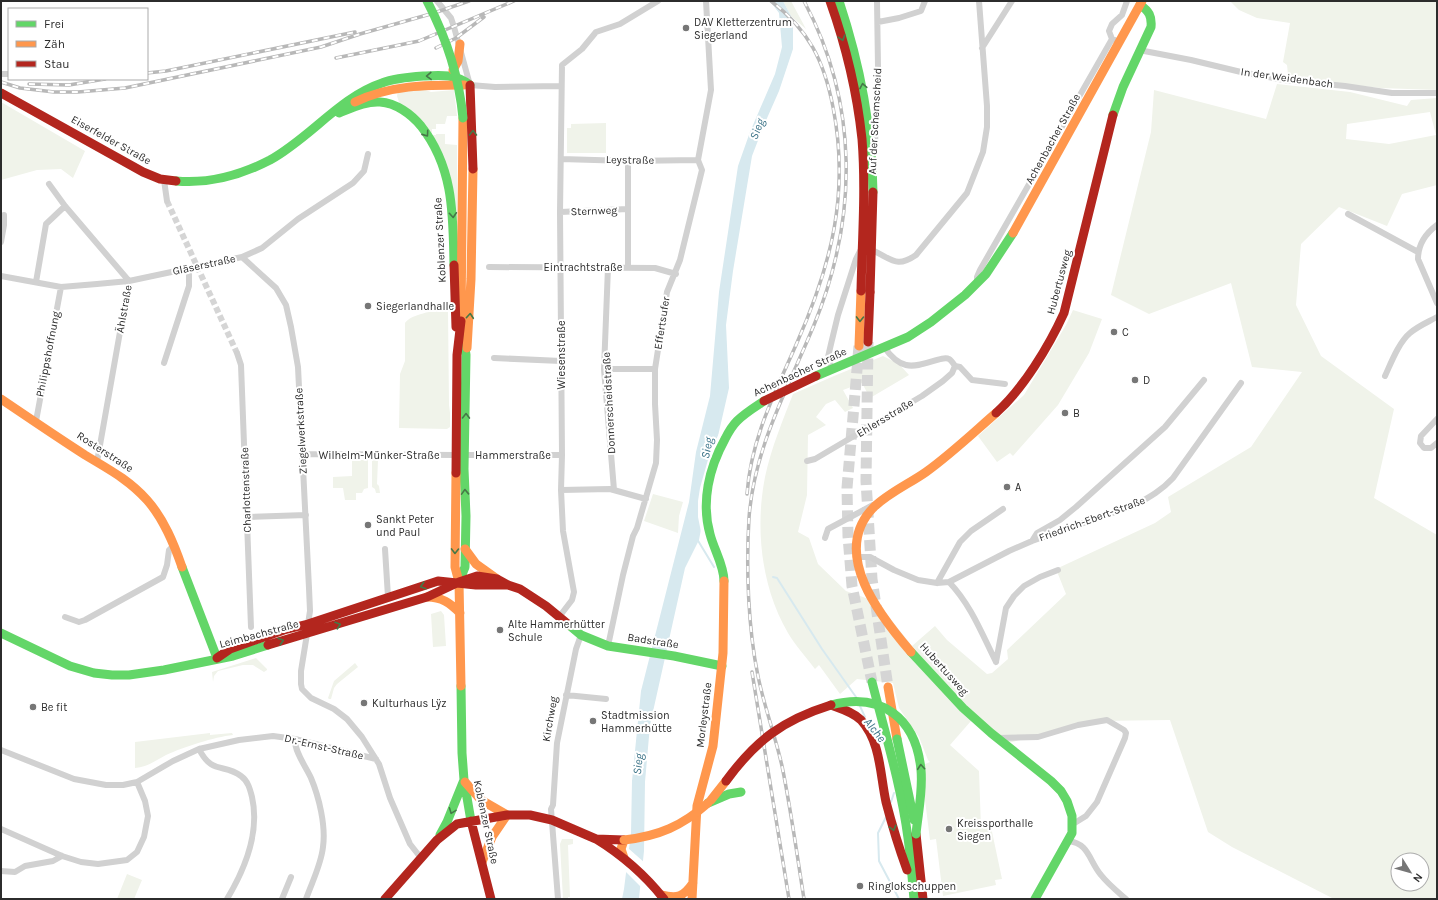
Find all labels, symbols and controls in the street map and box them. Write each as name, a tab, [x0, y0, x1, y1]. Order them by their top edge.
legend	[8, 8, 148, 80]
place label: DAV Kletterzentrum Siegerland	[694, 16, 792, 42]
text: Frei	[44, 17, 64, 31]
marker: DAV Kletterzentrum Siegerland	[681, 23, 691, 33]
one-way arrow	[837, 34, 846, 41]
text: Zäh	[44, 37, 65, 51]
text: Stau	[44, 57, 70, 71]
street label: In der Weidenbach	[1240, 65, 1334, 91]
street label: Auf der Schemscheid	[866, 67, 884, 175]
one-way arrow	[426, 71, 432, 80]
one-way arrow	[859, 83, 868, 89]
street label: Achenbacher Straße	[1023, 91, 1083, 186]
street label: Eiserfelder Straße	[69, 113, 154, 168]
water label: Sieg	[746, 116, 768, 142]
one-way arrow	[421, 129, 428, 136]
one-way arrow	[469, 130, 477, 136]
street label: Leystraße	[606, 153, 655, 167]
street label: Koblenzer Straße	[431, 197, 449, 283]
street label: Sternweg	[570, 204, 618, 218]
one-way arrow	[448, 212, 457, 218]
street label: Hubertusweg	[1044, 247, 1074, 316]
street label: Gläserstraße	[171, 252, 237, 278]
street label: Eintrachtstraße	[543, 261, 623, 274]
street label: Ählstraße	[112, 284, 135, 334]
street label: Effertsufer	[651, 296, 673, 350]
place label: Siegerlandhalle	[376, 300, 455, 313]
marker: Siegerlandhalle	[363, 301, 373, 311]
street label: Philippshoffnung	[33, 309, 63, 398]
one-way arrow	[465, 313, 474, 319]
one-way arrow	[856, 316, 864, 322]
street label: Wiesenstraße	[555, 320, 568, 390]
place label: C	[1122, 326, 1129, 339]
marker: C	[1109, 327, 1119, 337]
street label: Achenbacher Straße	[751, 345, 849, 399]
street label: Donnerscheidstraße	[600, 351, 618, 454]
place label: D	[1143, 374, 1150, 387]
marker: D	[1130, 375, 1140, 385]
street label: Ziegelwerkstraße	[292, 387, 310, 475]
street label: Ehlersstraße	[854, 396, 916, 440]
place label: B	[1073, 407, 1080, 420]
marker: B	[1060, 408, 1070, 418]
one-way arrow	[462, 413, 470, 419]
street label: Rosterstraße	[74, 429, 136, 475]
water label: Sieg	[698, 435, 716, 460]
street label: Charlottenstraße	[238, 447, 254, 533]
street label: Wilhelm-Münker-Straße	[318, 449, 440, 462]
street label: Hammerstraße	[475, 449, 551, 462]
place label: A	[1015, 481, 1022, 494]
marker: A	[1002, 482, 1012, 492]
one-way arrow	[460, 489, 469, 495]
street label: Friedrich-Ebert-Straße	[1037, 494, 1147, 544]
place label: Sankt Peter und Paul	[376, 513, 434, 539]
marker: Sankt Peter und Paul	[363, 520, 373, 530]
one-way arrow	[451, 548, 459, 554]
one-way arrow	[420, 581, 427, 590]
street label: Leimbachstraße	[218, 617, 300, 651]
place label: Alte Hammerhütter Schule	[508, 618, 605, 644]
one-way arrow	[335, 621, 342, 629]
marker: Alte Hammerhütter Schule	[495, 625, 505, 635]
street label: Badstraße	[626, 631, 680, 652]
one-way arrow	[277, 637, 284, 646]
street label: Hubertusweg	[917, 640, 972, 699]
street label: Morleystraße	[694, 681, 714, 748]
street label: Kirchweg	[540, 694, 561, 743]
place label: Kulturhaus Lÿz	[372, 697, 446, 710]
marker: Kulturhaus Lÿz	[359, 698, 369, 708]
place label: Be fit	[41, 701, 67, 714]
marker: Be fit	[28, 702, 38, 712]
place label: Stadtmission Hammerhütte	[601, 709, 672, 735]
water label: Alche	[861, 715, 889, 745]
marker: Stadtmission Hammerhütte	[588, 716, 598, 726]
street label: Dr.-Ernst-Straße	[283, 732, 365, 762]
water label: Sieg	[630, 752, 646, 775]
one-way arrow	[916, 764, 925, 770]
street label: Koblenzer Straße	[471, 779, 501, 865]
one-way arrow	[448, 807, 456, 814]
place label: Kreissporthalle Siegen	[957, 817, 1034, 843]
marker: Kreissporthalle Siegen	[944, 824, 954, 834]
one-way arrow	[889, 825, 897, 832]
north arrow	[1390, 852, 1430, 892]
text: N	[1410, 871, 1425, 885]
place label: Ringlokschuppen	[868, 880, 956, 893]
marker: Ringlokschuppen	[855, 881, 865, 891]

